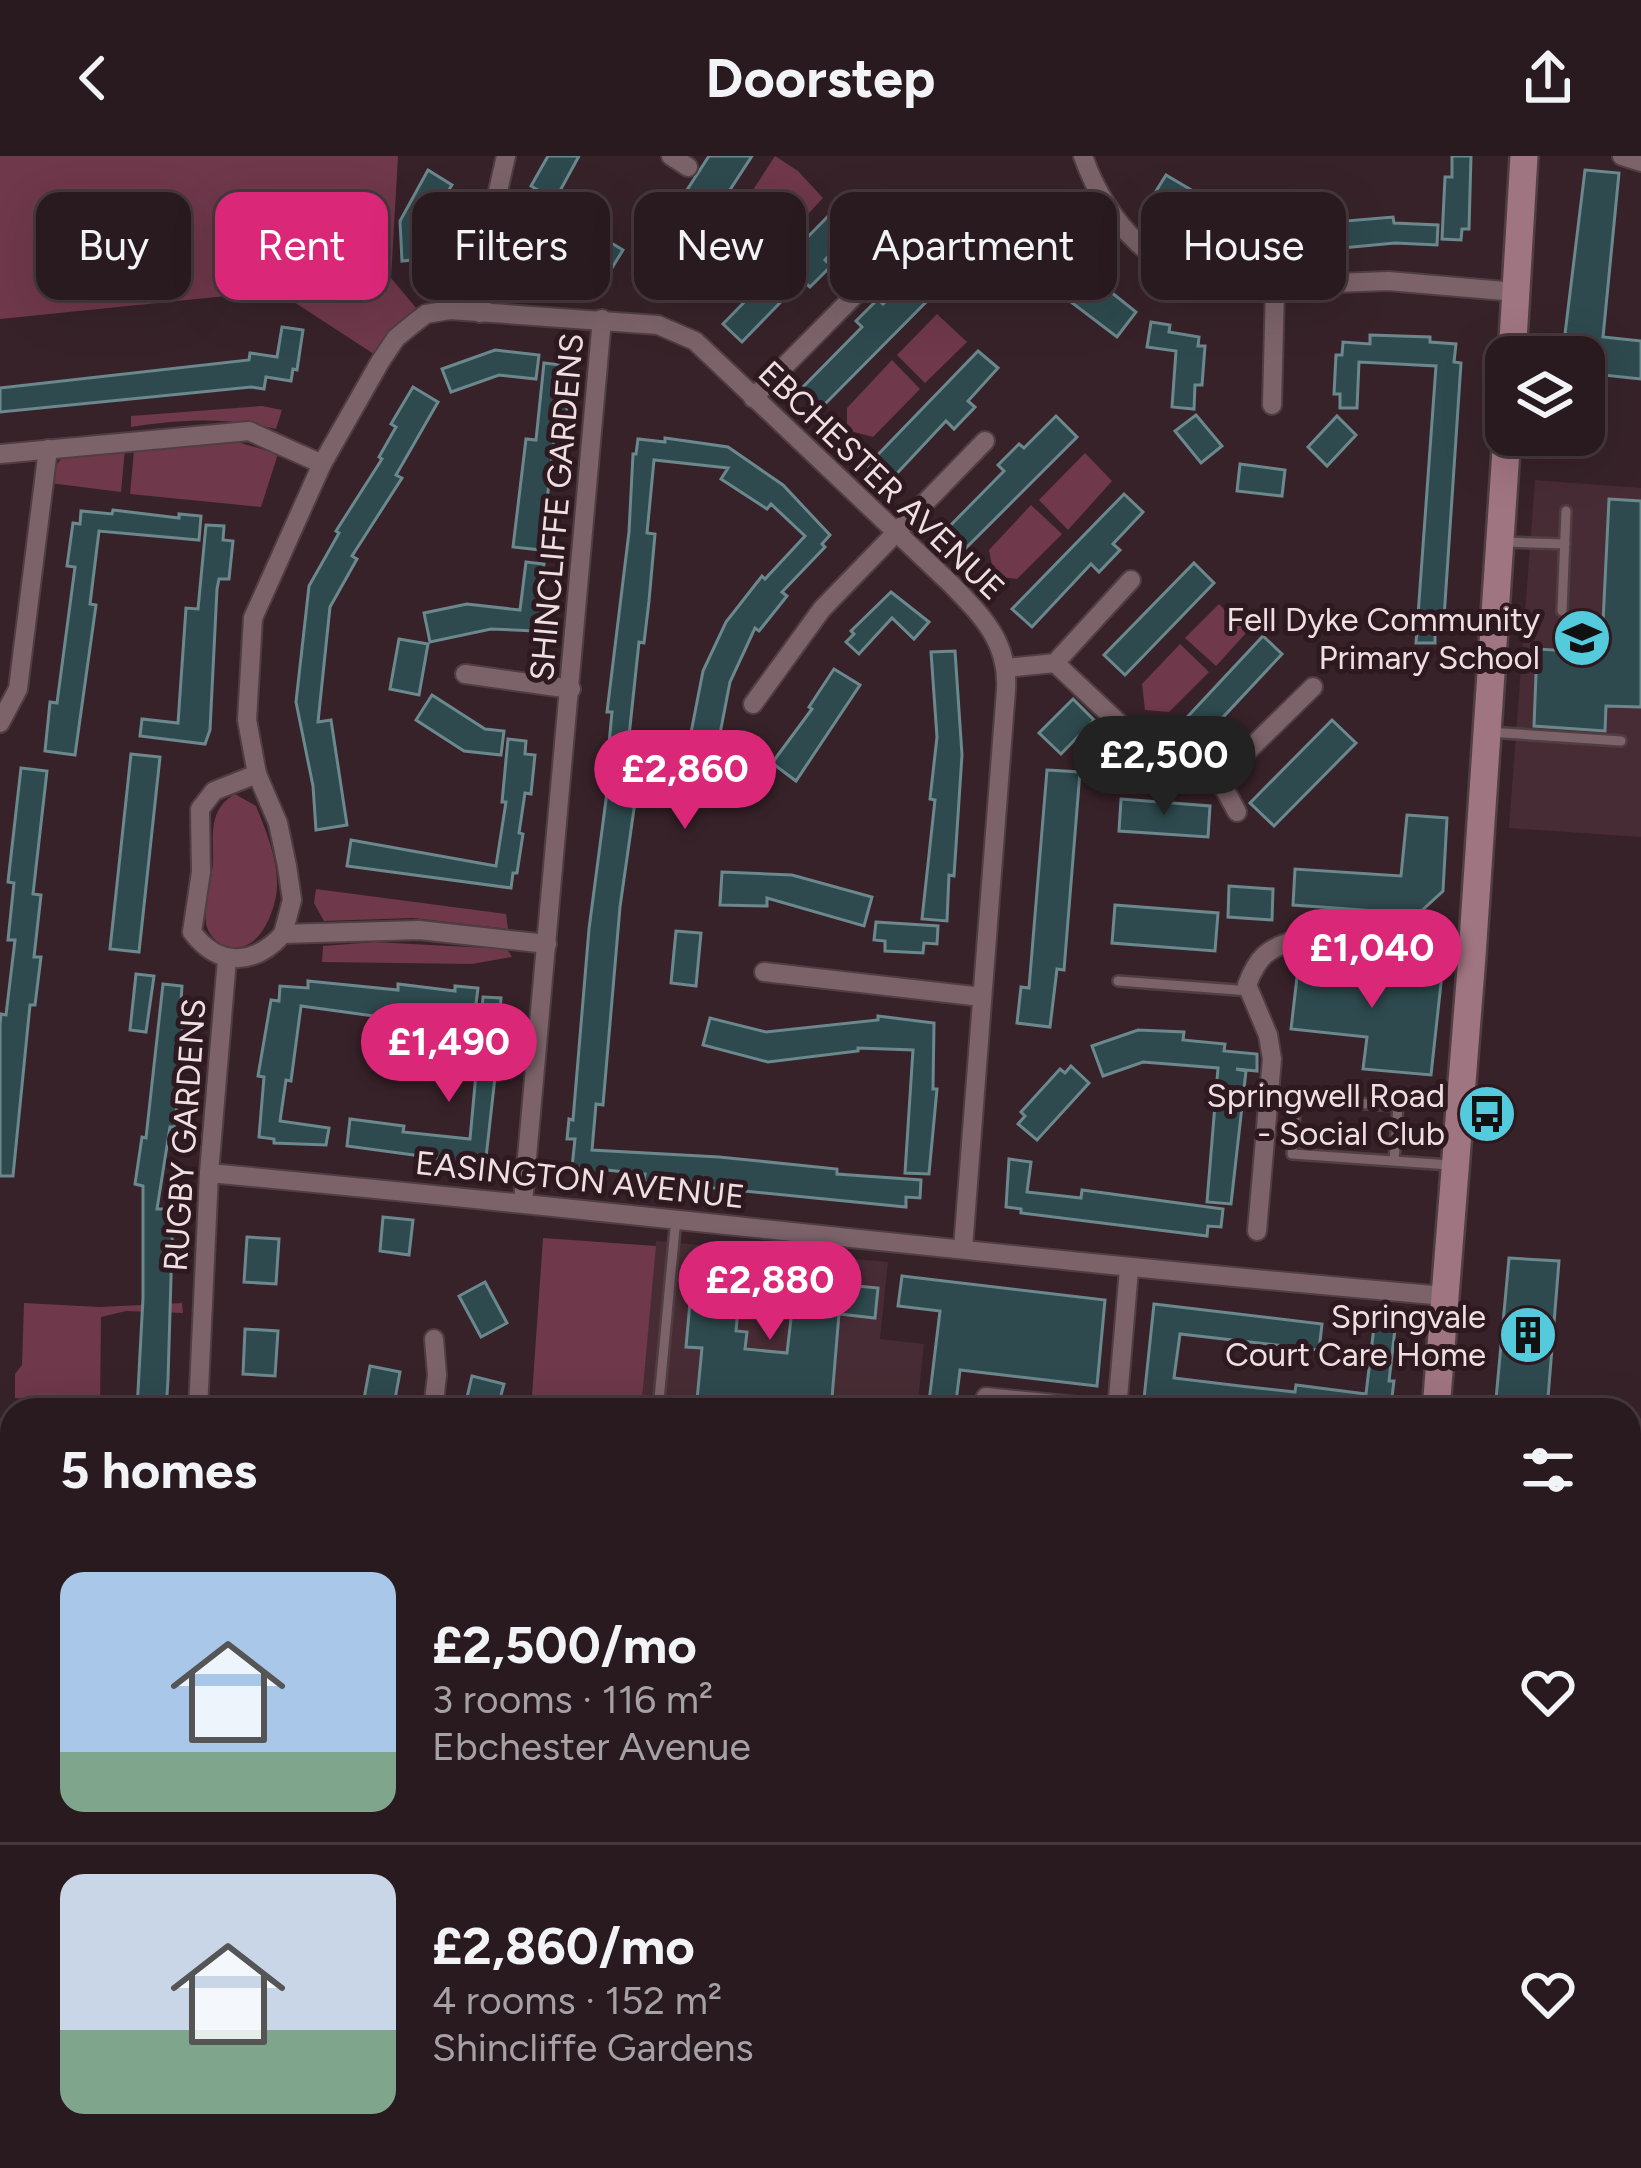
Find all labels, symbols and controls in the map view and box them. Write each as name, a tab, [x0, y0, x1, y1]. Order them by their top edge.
icon: back	[60, 45, 126, 111]
icon: share	[1515, 45, 1581, 111]
text: Doorstep	[706, 46, 935, 111]
chip: Buy	[36, 192, 191, 300]
chip: Rent	[215, 192, 388, 300]
chip: Filters	[412, 192, 610, 300]
chip: New	[634, 192, 806, 300]
chip: Apartment	[830, 192, 1117, 300]
chip: House	[1141, 192, 1346, 300]
street label: SHINCLIFFE GARDENS	[522, 332, 591, 683]
map controls	[1485, 336, 1605, 456]
button: layers	[1485, 336, 1605, 456]
street label: EBCHESTER AVENUE	[751, 353, 1013, 608]
place label: Fell Dyke Community Primary School	[1226, 600, 1541, 677]
school or university icon: Fell Dyke Community Primary School	[1551, 607, 1613, 669]
pin: £2,500	[1066, 716, 1262, 818]
pin: £2,860	[587, 730, 783, 832]
text: £2,500	[1099, 731, 1229, 778]
text: £2,860	[621, 745, 749, 792]
pin: £1,040	[1274, 909, 1470, 1011]
text: £1,040	[1310, 924, 1434, 971]
street label: RUGBY GARDENS	[156, 997, 213, 1273]
pin: £1,490	[351, 1003, 547, 1105]
text: £1,490	[388, 1018, 510, 1065]
place label: Springwell Road - Social Club	[1206, 1076, 1445, 1153]
bus stop icon: Springwell Road - Social Club	[1456, 1083, 1518, 1145]
street label: EASINGTON AVENUE	[413, 1143, 747, 1216]
pin: £2,880	[672, 1241, 868, 1343]
text: £2,880	[706, 1256, 834, 1303]
place label: Springvale Court Care Home	[1225, 1297, 1486, 1374]
building icon: Springvale Court Care Home	[1497, 1304, 1559, 1366]
icon: filters	[1515, 1437, 1581, 1503]
text: 5 homes	[60, 1440, 257, 1501]
text: £2,500/mo	[432, 1615, 697, 1676]
icon: home	[156, 1620, 300, 1764]
icon: heart	[1515, 1659, 1581, 1725]
text: 3 rooms · 116 m²	[432, 1676, 713, 1723]
text: Ebchester Avenue	[432, 1723, 751, 1770]
text: £2,860/mo	[432, 1916, 695, 1977]
icon: home	[156, 1922, 300, 2066]
icon: heart	[1515, 1961, 1581, 2027]
text: 4 rooms · 152 m²	[432, 1977, 722, 2024]
text: Shincliffe Gardens	[432, 2024, 754, 2071]

